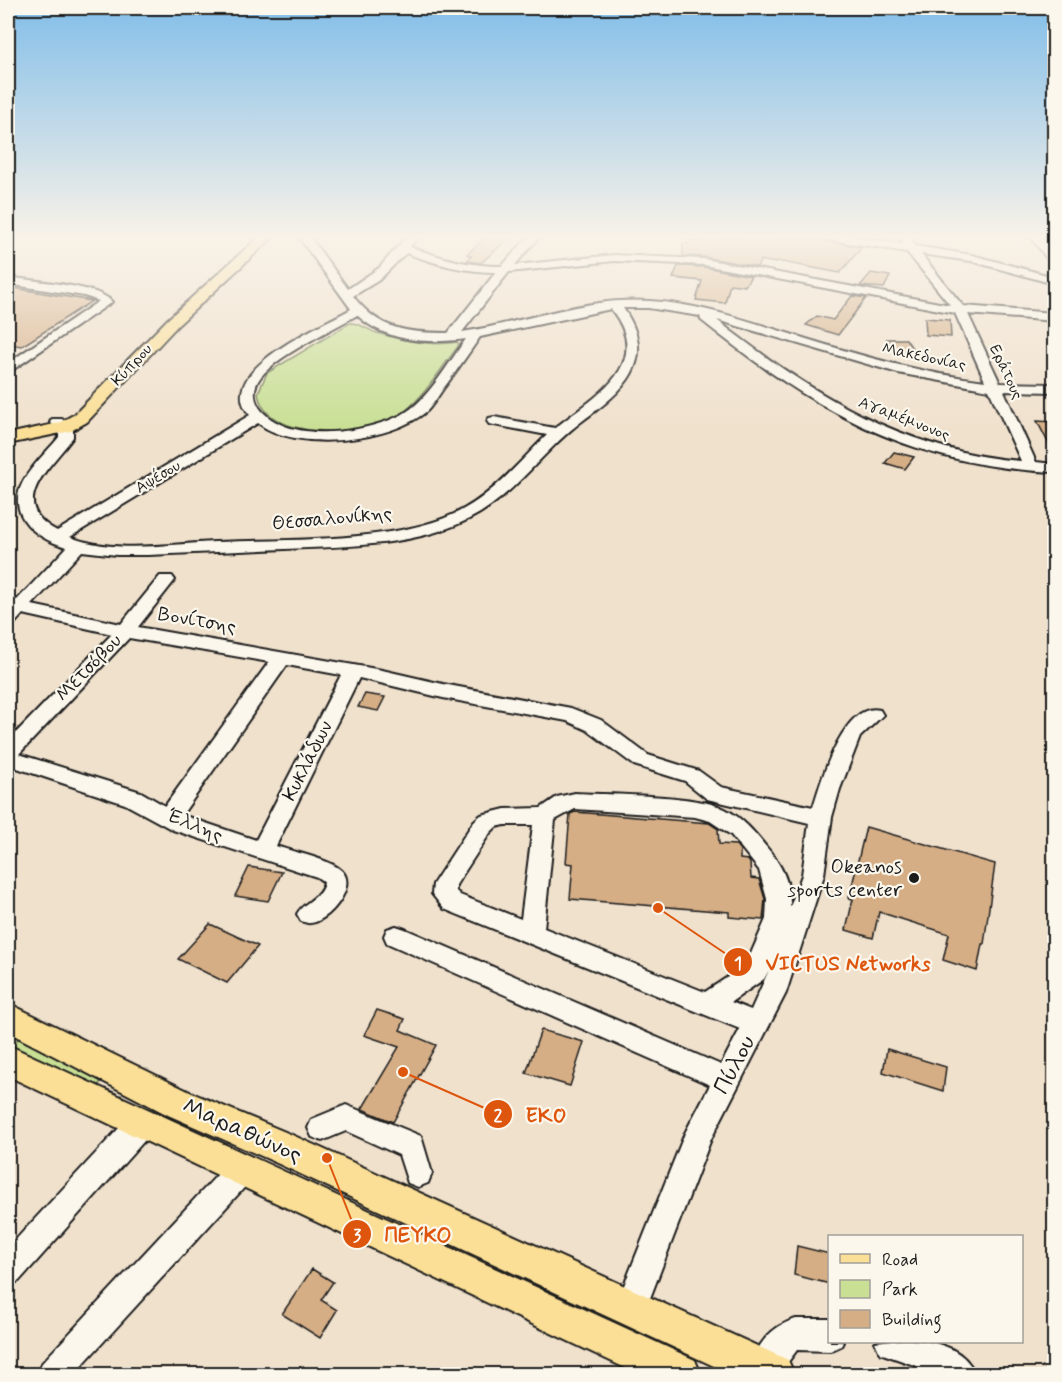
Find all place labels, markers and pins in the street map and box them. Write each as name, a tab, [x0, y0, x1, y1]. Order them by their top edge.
place label: Okeanos sports center	[787, 854, 903, 904]
marker: Okeanos sports center	[907, 871, 921, 885]
callout: VICTUS Networks	[723, 943, 943, 982]
callout: EKO	[483, 1095, 578, 1134]
callout: ΠΕΥΚΟ	[342, 1215, 464, 1254]

